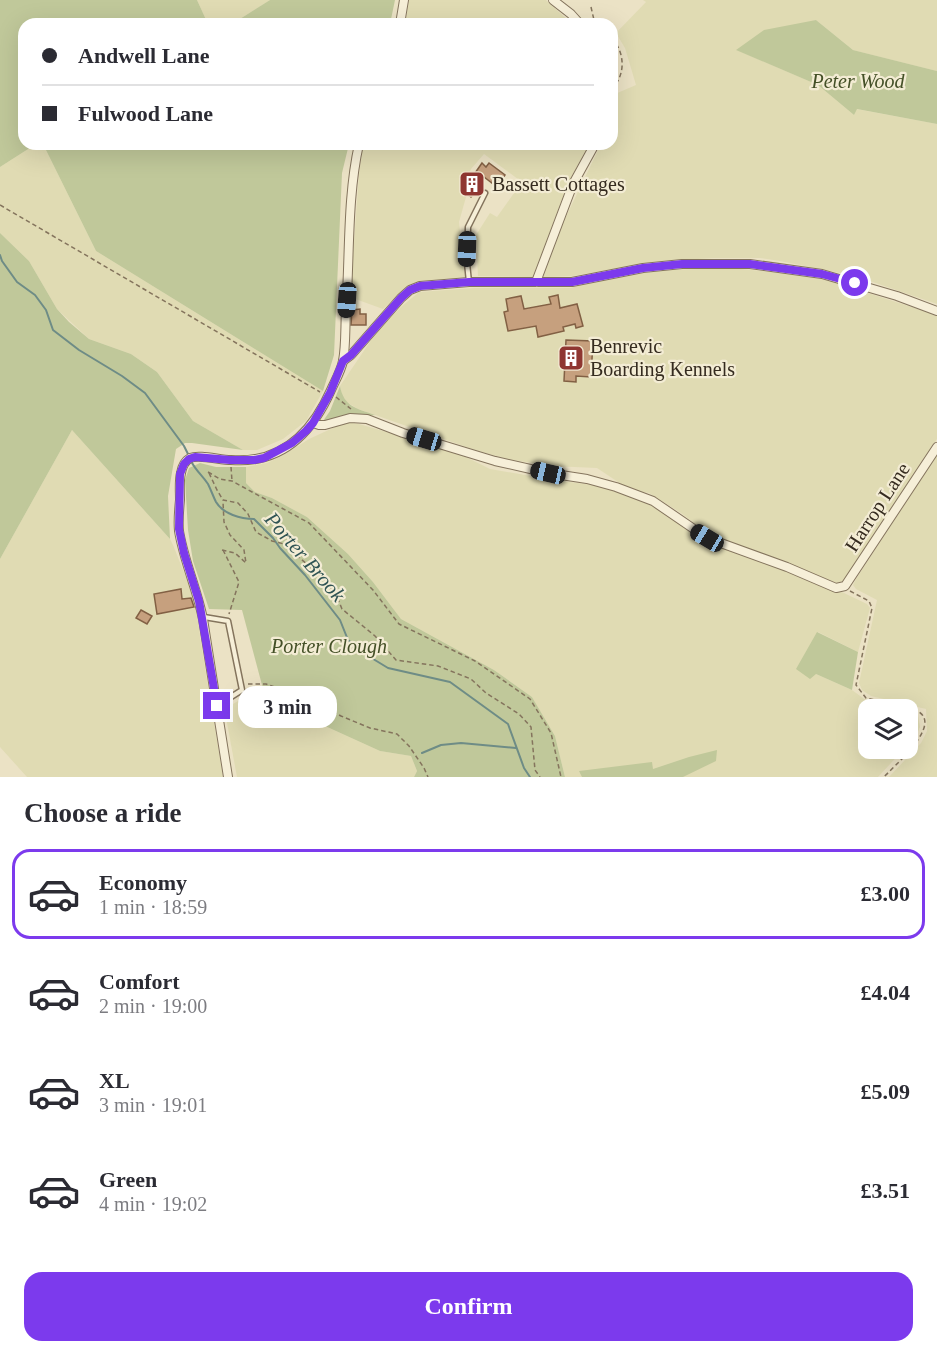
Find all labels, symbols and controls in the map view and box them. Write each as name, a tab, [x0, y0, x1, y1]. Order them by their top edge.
text: Andwell Lane	[78, 43, 209, 68]
park label: Peter Wood	[810, 70, 906, 92]
text: Fulwood Lane	[78, 101, 213, 126]
building icon: Bassett Cottages	[457, 169, 487, 199]
place label: Bassett Cottages	[492, 173, 625, 196]
car	[457, 231, 477, 267]
route start	[841, 269, 868, 296]
car	[337, 281, 357, 319]
place label: Benrevic Boarding Kennels	[590, 335, 735, 381]
building icon: Benrevic Boarding Kennels	[556, 343, 586, 373]
car	[404, 425, 444, 453]
street label: Harrop Lane	[840, 458, 915, 556]
car	[528, 460, 568, 486]
water label: Porter Brook	[259, 507, 351, 607]
car	[687, 521, 727, 555]
park label: Porter Clough	[270, 635, 387, 658]
callout: 3 min	[238, 685, 337, 727]
route end	[203, 692, 230, 719]
text: 3 min	[263, 696, 312, 718]
map controls	[858, 699, 918, 759]
button: layers	[858, 699, 918, 759]
text: Choose a ride	[24, 798, 182, 828]
icon: car	[27, 867, 81, 921]
text: Economy	[99, 870, 187, 895]
text: £3.00	[861, 881, 910, 906]
text: 1 min · 18:59	[99, 896, 207, 918]
icon: car	[27, 966, 81, 1020]
text: Comfort	[99, 969, 180, 994]
text: £4.04	[861, 980, 910, 1005]
text: 2 min · 19:00	[99, 995, 207, 1017]
icon: car	[27, 1065, 81, 1119]
text: XL	[99, 1068, 130, 1093]
text: £5.09	[861, 1079, 910, 1104]
text: 3 min · 19:01	[99, 1094, 207, 1116]
icon: car	[27, 1164, 81, 1218]
text: Green	[99, 1167, 157, 1192]
text: £3.51	[861, 1178, 910, 1203]
text: 4 min · 19:02	[99, 1193, 207, 1215]
button: Confirm	[24, 1272, 913, 1341]

